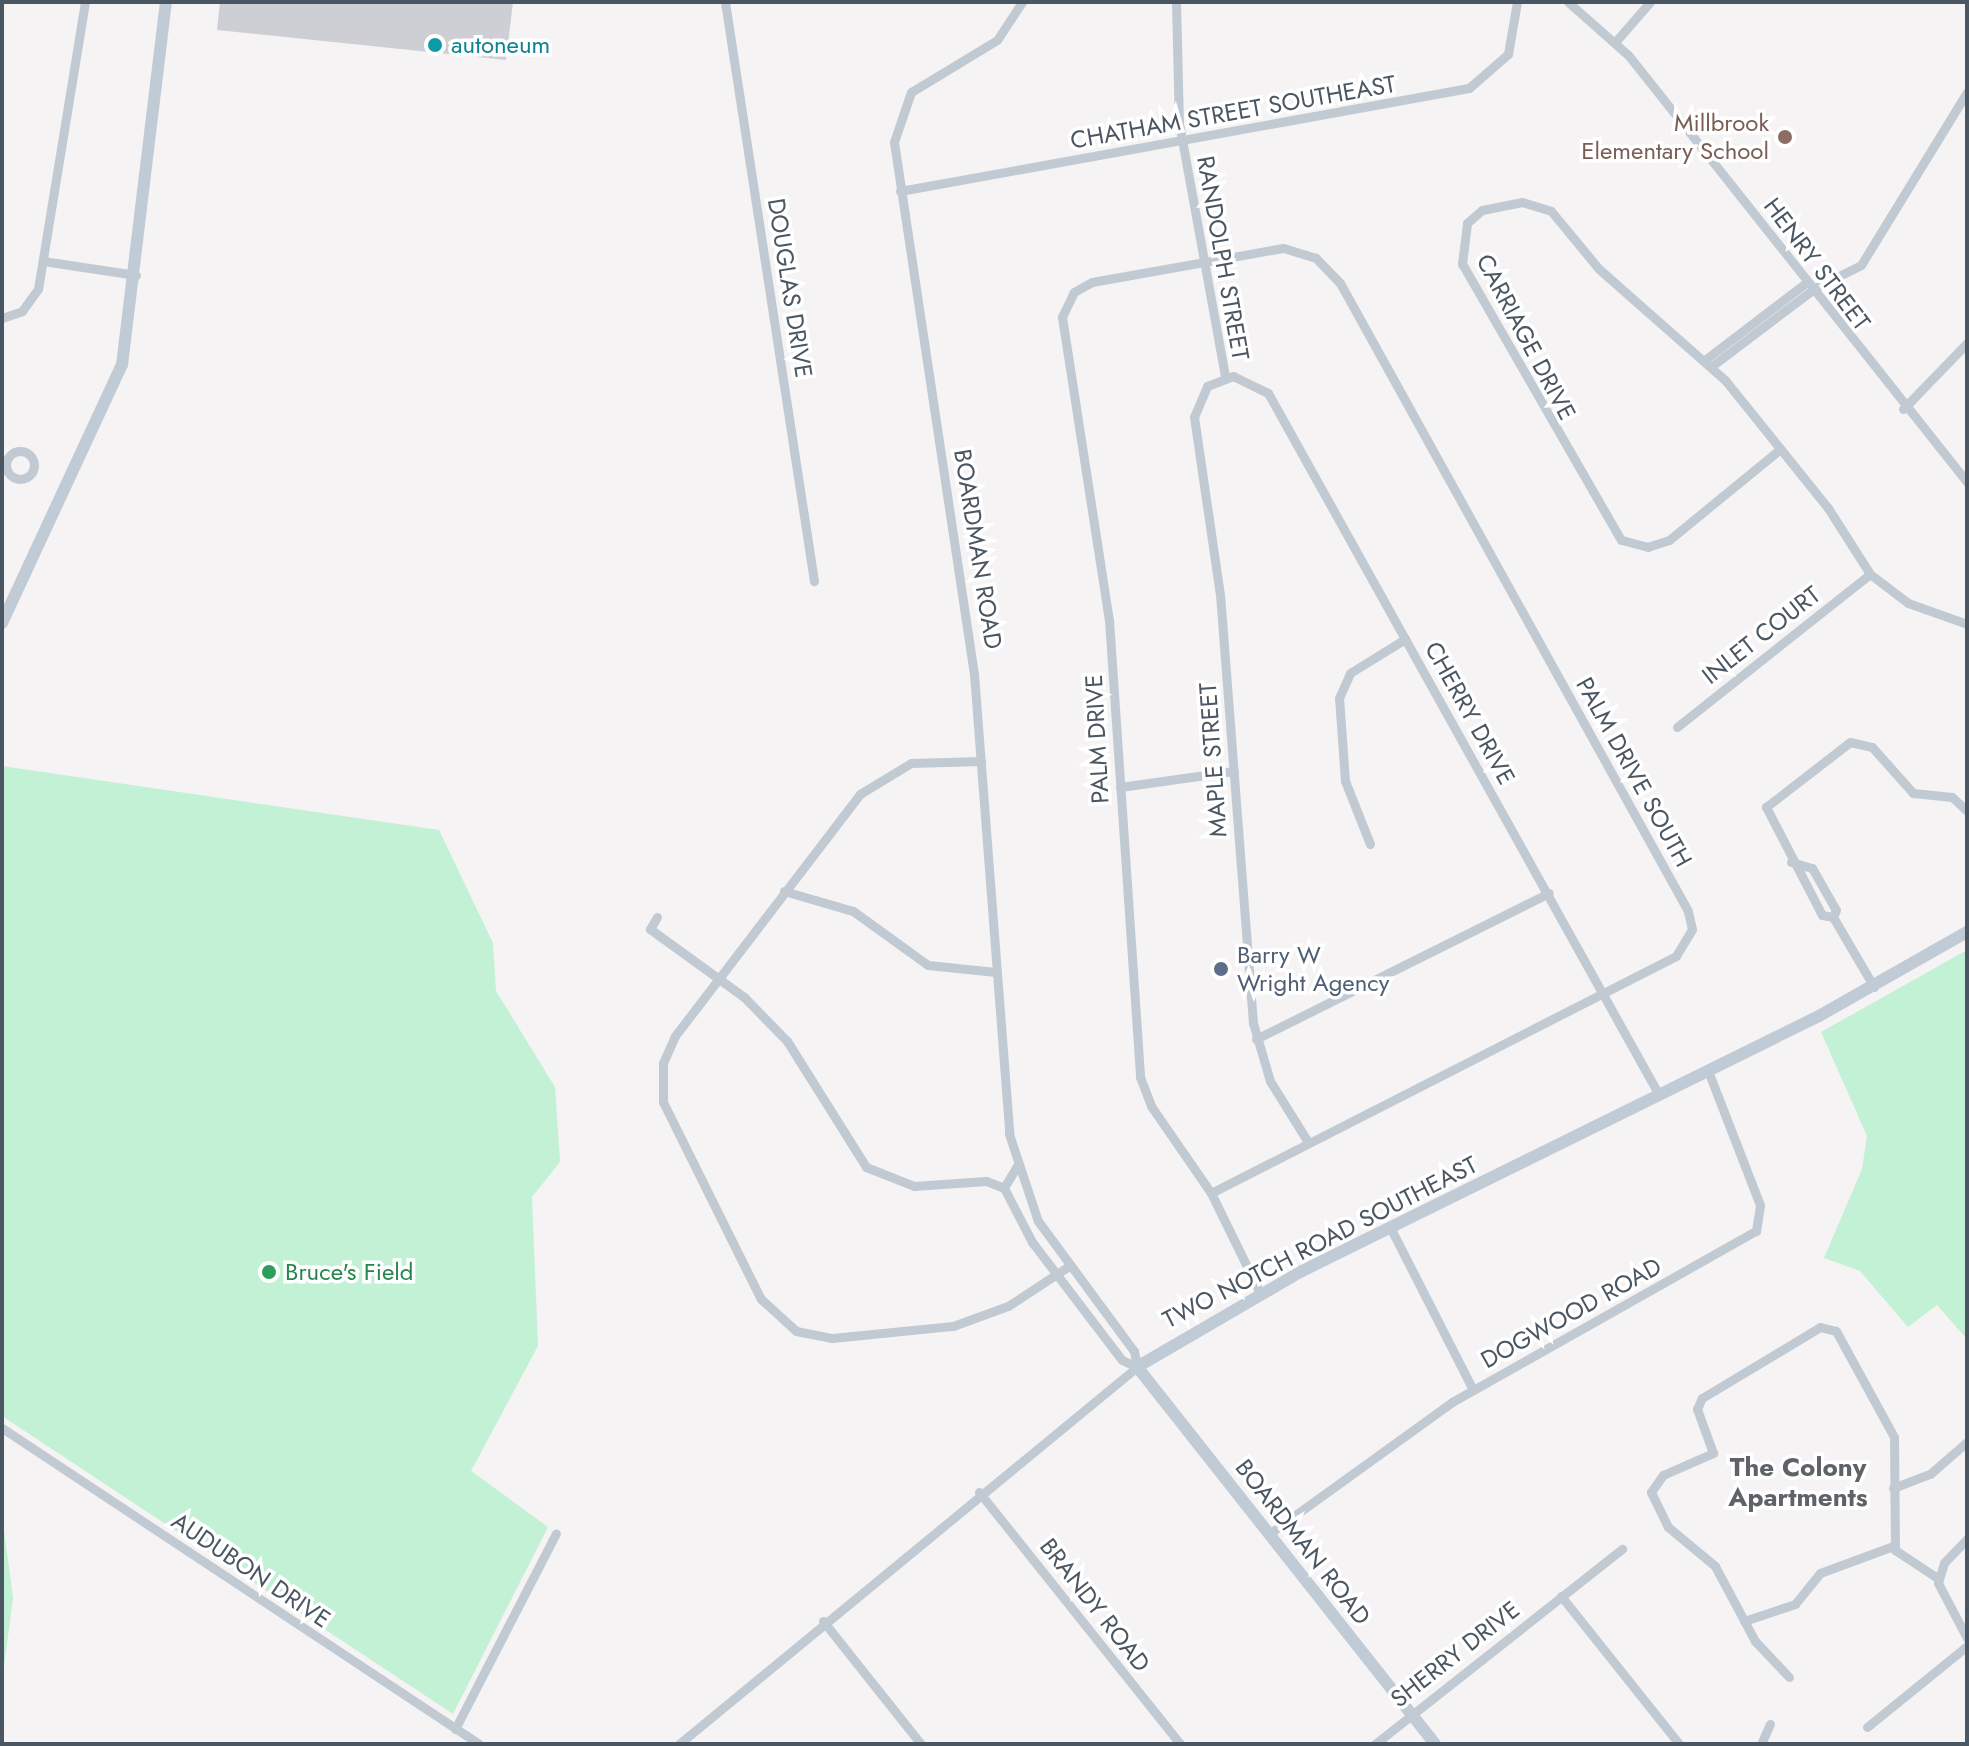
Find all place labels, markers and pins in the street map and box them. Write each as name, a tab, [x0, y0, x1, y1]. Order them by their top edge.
place label: autoneum	[451, 31, 550, 59]
marker: autoneum	[426, 36, 444, 54]
place label: Millbrook Elementary School	[1581, 109, 1769, 165]
marker: Millbrook Elementary School	[1776, 128, 1794, 146]
place label: Barry W Wright Agency	[1237, 941, 1389, 997]
marker: Barry W Wright Agency	[1212, 960, 1230, 978]
place label: Bruce's Field	[285, 1258, 413, 1286]
marker: Bruce's Field	[260, 1263, 278, 1281]

